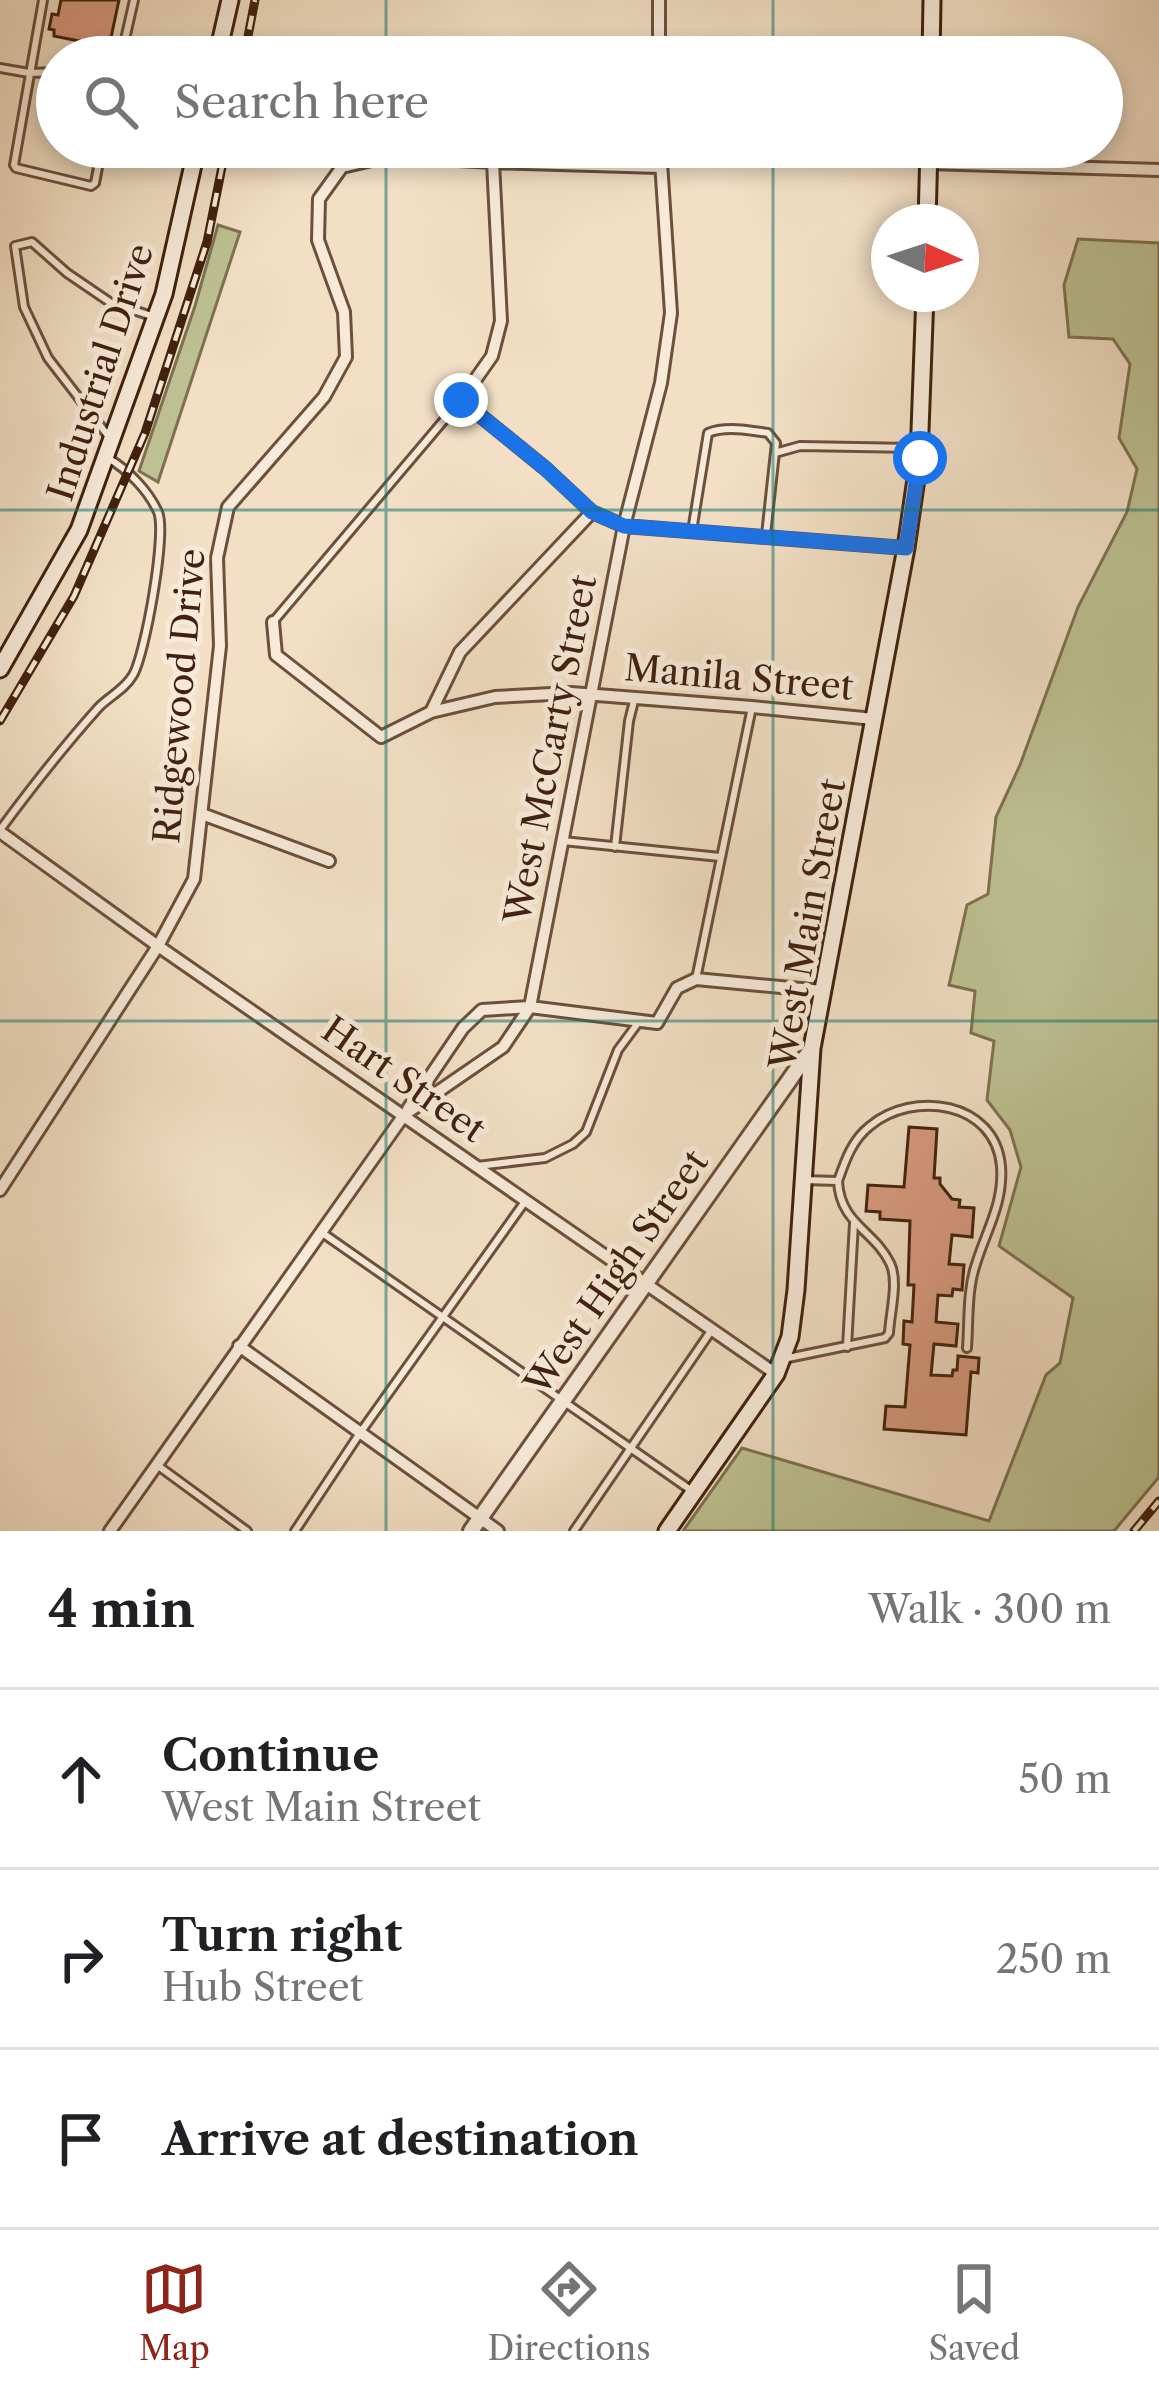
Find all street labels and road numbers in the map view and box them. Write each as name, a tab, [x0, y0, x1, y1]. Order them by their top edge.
street label: Industrial Drive	[38, 238, 162, 506]
street label: Ridgewood Drive	[144, 547, 214, 845]
street label: West McCarty Street	[494, 571, 605, 928]
street label: Manila Street	[623, 645, 855, 709]
street label: West Main Street	[760, 775, 854, 1074]
street label: Hart Street	[314, 1007, 494, 1151]
street label: West High Street	[514, 1141, 717, 1404]

